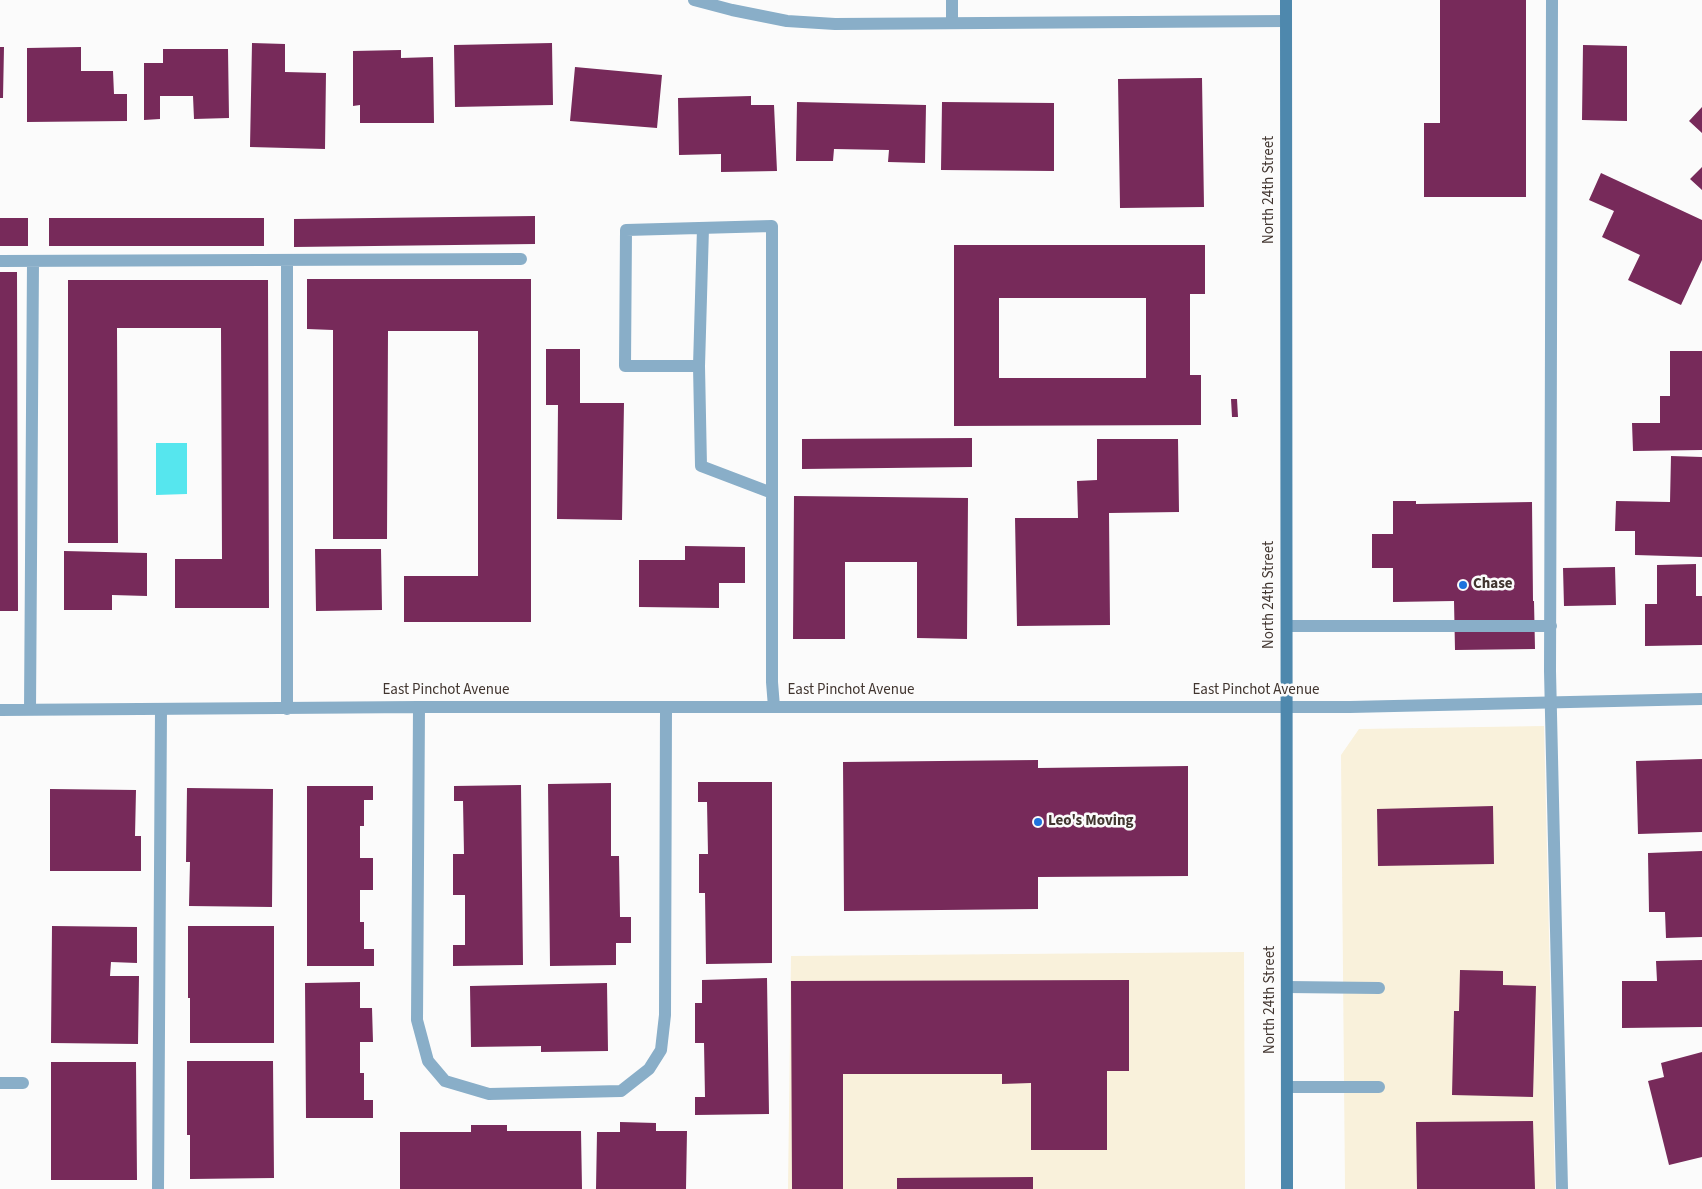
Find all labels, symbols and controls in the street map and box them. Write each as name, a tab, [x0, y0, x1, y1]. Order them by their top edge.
street label: North 24th Street	[1261, 136, 1279, 244]
street label: North 24th Street	[1261, 541, 1279, 649]
place label: Chase	[1473, 576, 1513, 594]
marker: Chase	[1457, 579, 1469, 591]
street label: East Pinchot Avenue	[382, 682, 510, 700]
street label: East Pinchot Avenue	[787, 682, 915, 700]
street label: East Pinchot Avenue	[1192, 682, 1320, 700]
place label: Leo's Moving	[1048, 813, 1133, 831]
marker: Leo's Moving	[1032, 816, 1044, 828]
street label: North 24th Street	[1262, 946, 1280, 1054]

